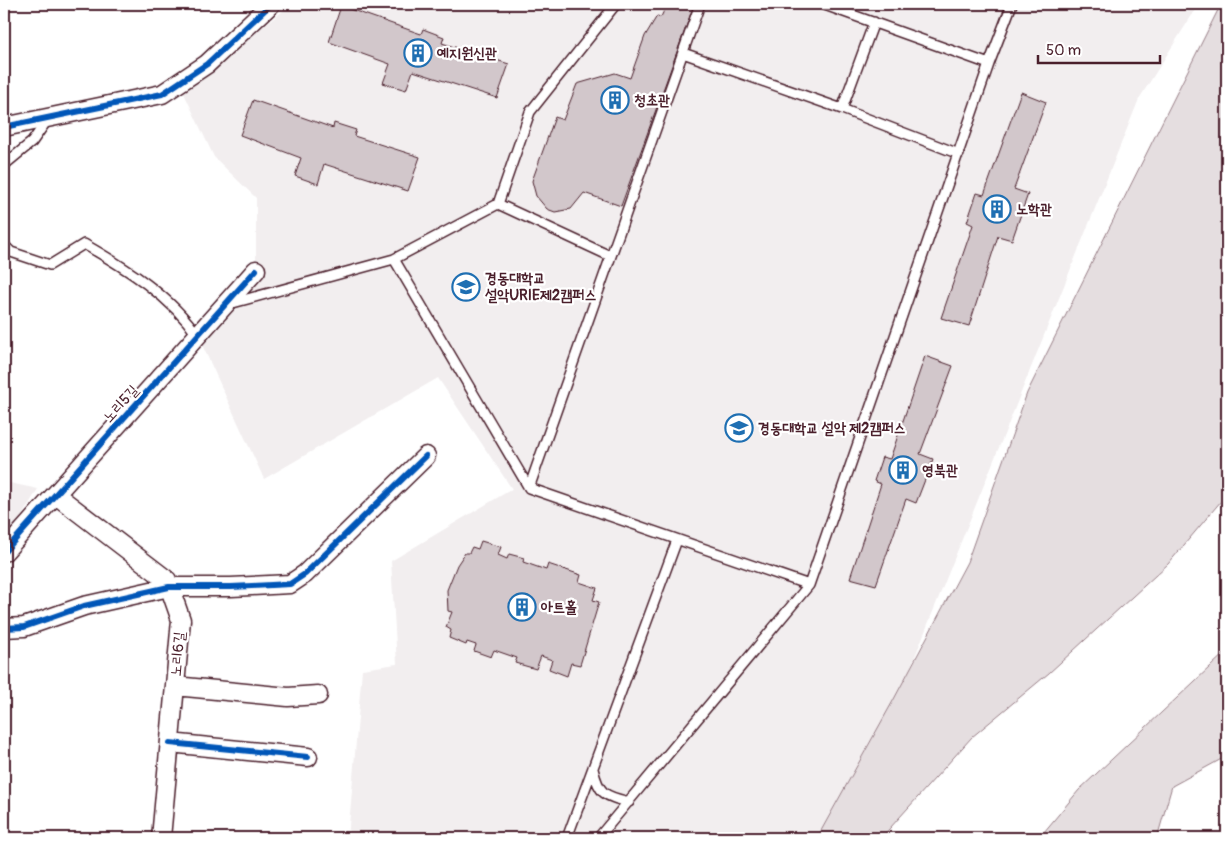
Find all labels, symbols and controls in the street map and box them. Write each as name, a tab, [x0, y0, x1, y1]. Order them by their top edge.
scale bar	[1038, 32, 1161, 64]
building icon: 예지원신관	[403, 38, 433, 68]
text: 50 m	[1046, 41, 1081, 60]
place label: 예지원신관	[436, 44, 497, 63]
building icon: 청초관	[600, 85, 630, 115]
place label: 청초관	[634, 91, 670, 110]
building icon: 노학관	[982, 194, 1012, 224]
place label: 노학관	[1016, 200, 1052, 219]
place label: 경동대학교 설악URIE제2캠퍼스	[485, 269, 596, 305]
school or university icon: 경동대학교 설악URIE제2캠퍼스	[451, 272, 481, 302]
street label: 노리5길	[99, 381, 143, 427]
school or university icon: 경동대학교 설악 제2캠퍼스	[724, 413, 754, 443]
place label: 경동대학교 설악 제2캠퍼스	[758, 419, 906, 438]
building icon: 영북관	[888, 455, 918, 485]
place label: 영북관	[922, 461, 958, 480]
building icon: 아트홀	[507, 592, 537, 622]
place label: 아트홀	[540, 598, 577, 617]
street label: 노리6길	[167, 631, 189, 677]

